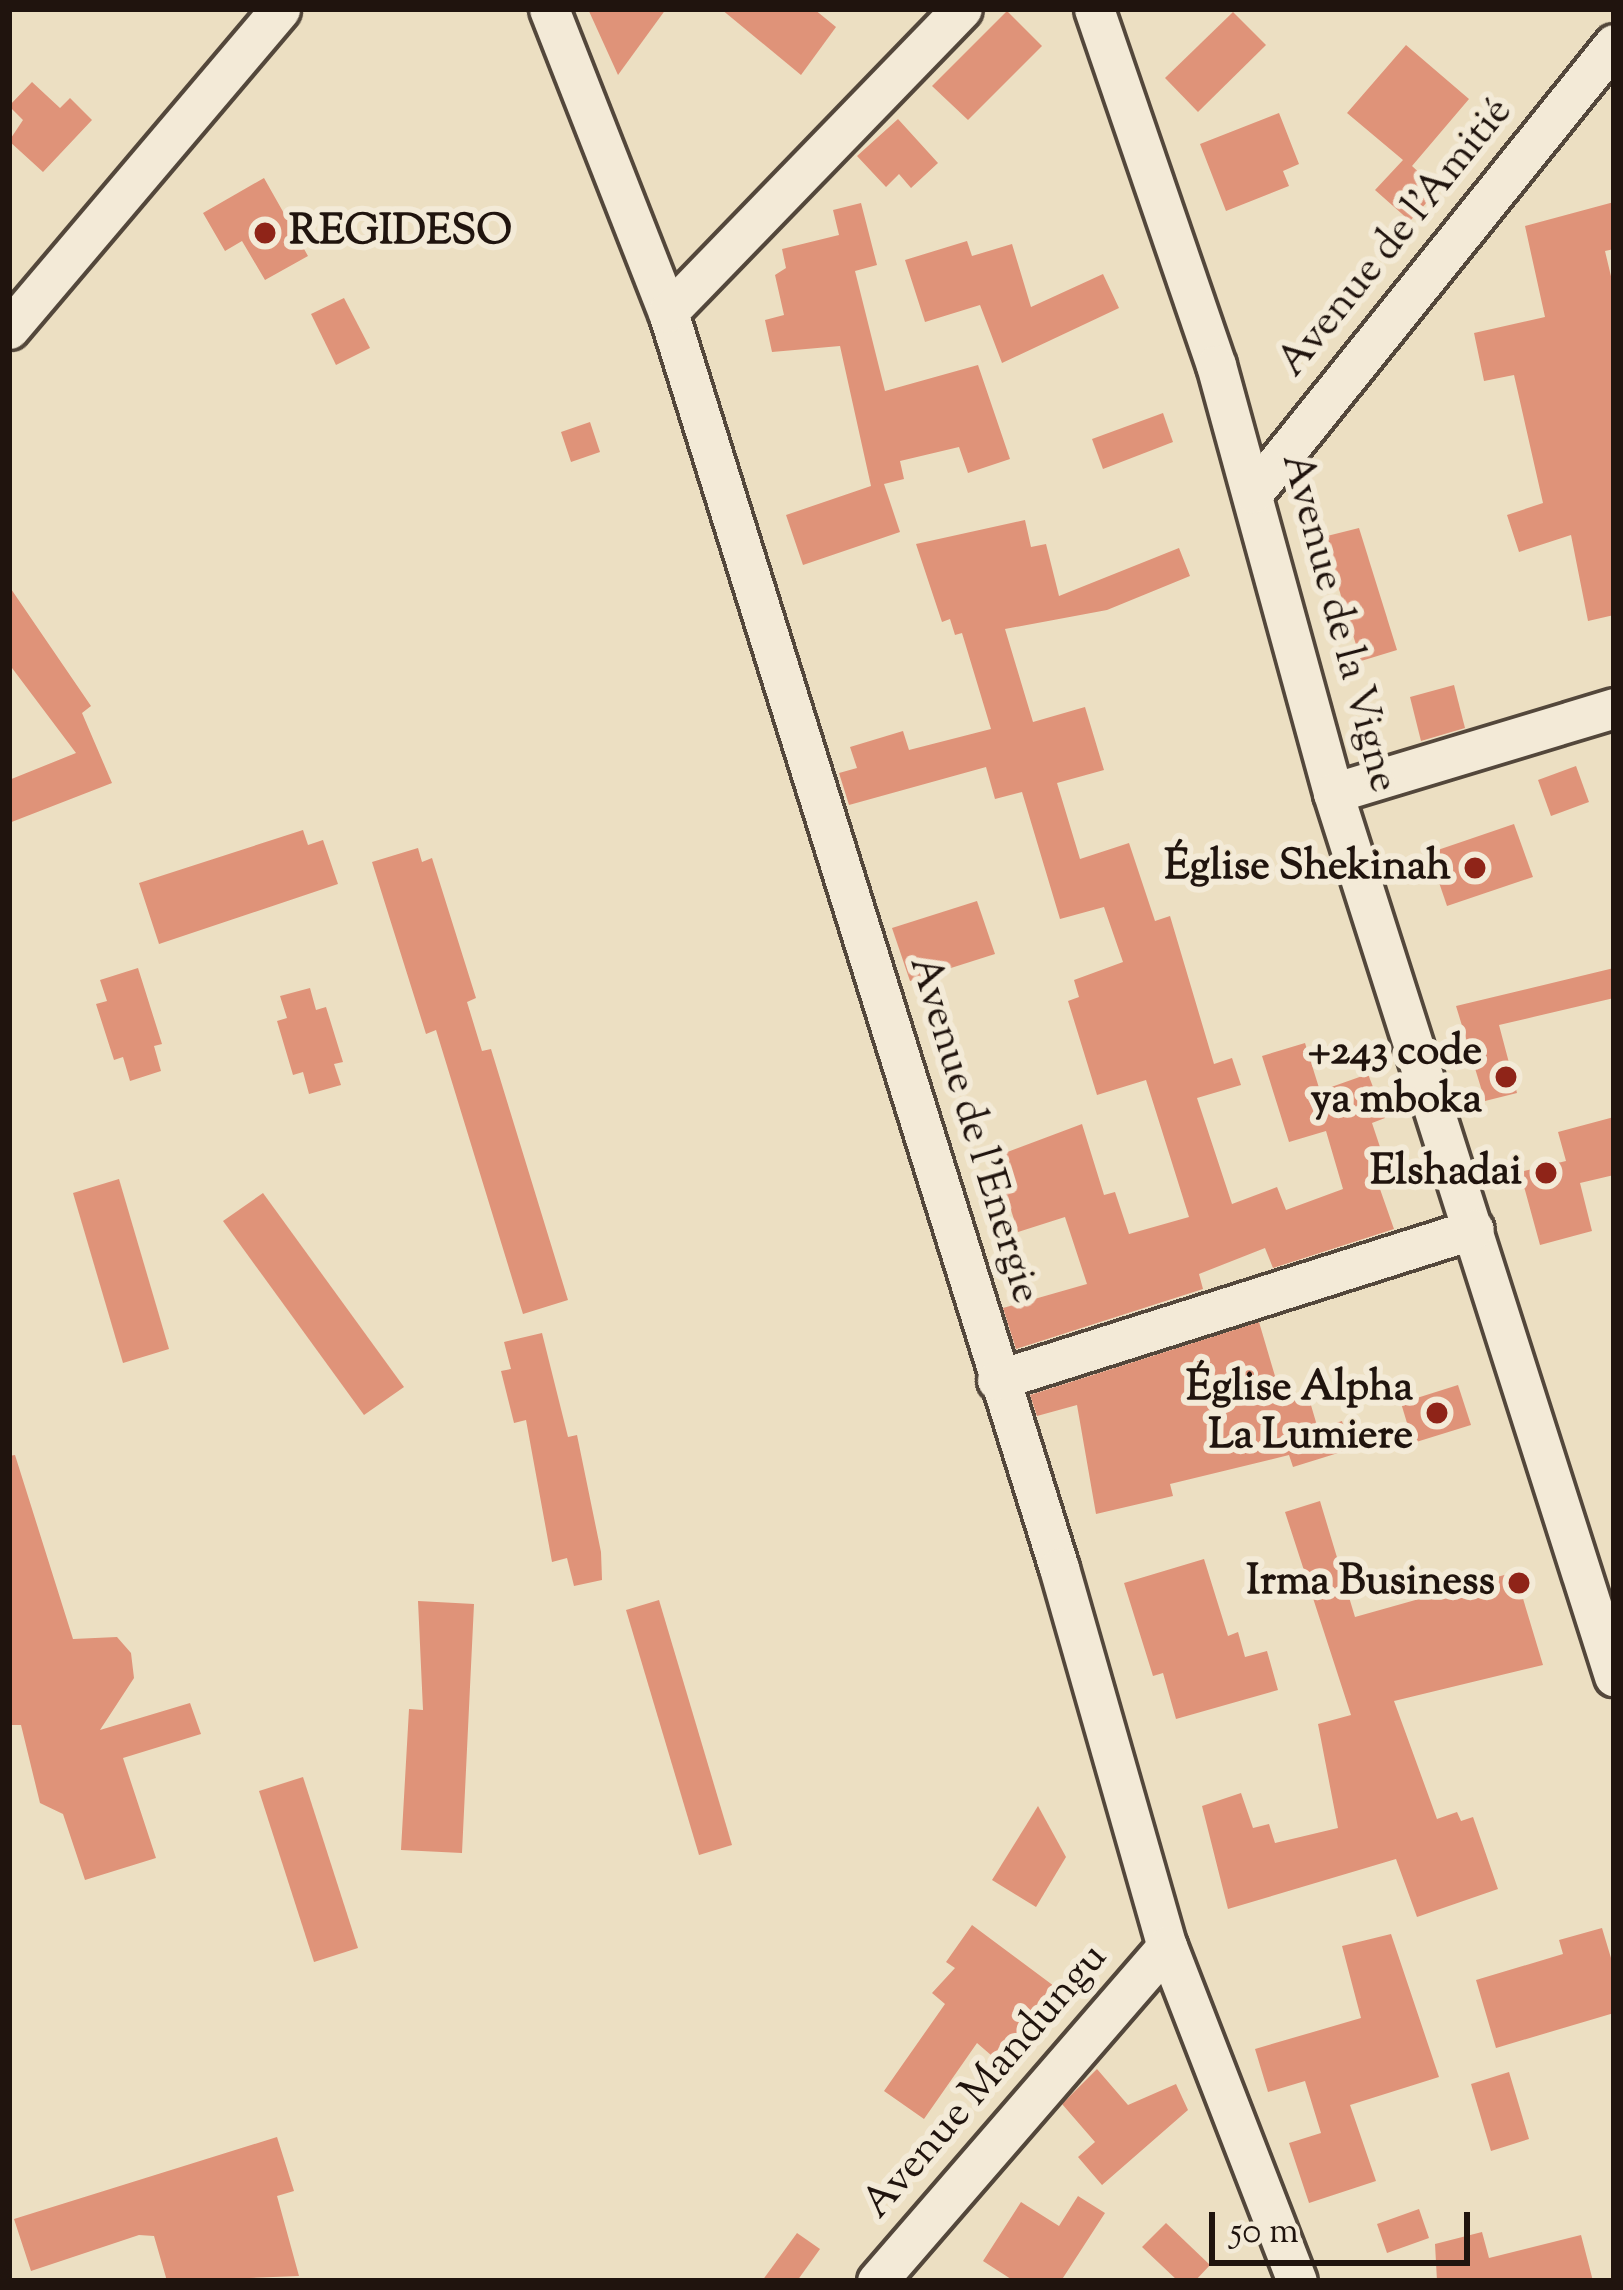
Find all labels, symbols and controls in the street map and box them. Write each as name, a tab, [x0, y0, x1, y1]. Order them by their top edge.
street label: Avenue de l'Amitié	[1268, 88, 1524, 388]
place label: REGIDESO	[289, 208, 512, 258]
marker: REGIDESO	[252, 220, 278, 246]
street label: Avenue de la Vigne	[1269, 448, 1407, 798]
place label: Église Shekinah	[1164, 843, 1451, 893]
marker: Église Shekinah	[1462, 855, 1488, 881]
street label: Avenue de l'Energie	[896, 950, 1050, 1310]
place label: +243 code ya mboka	[1308, 1028, 1482, 1126]
marker: +243 code ya mboka	[1493, 1064, 1519, 1090]
place label: Elshadai	[1370, 1148, 1522, 1198]
marker: Elshadai	[1533, 1160, 1559, 1186]
place label: Église Alpha La Lumiere	[1186, 1364, 1413, 1462]
marker: Église Alpha La Lumiere	[1424, 1400, 1450, 1426]
place label: Irma Business	[1246, 1558, 1495, 1608]
marker: Irma Business	[1506, 1570, 1532, 1596]
street label: Avenue Mandungu	[853, 1934, 1119, 2230]
scale bar	[1215, 2188, 1476, 2262]
text: 50 m	[1230, 2207, 1299, 2259]

